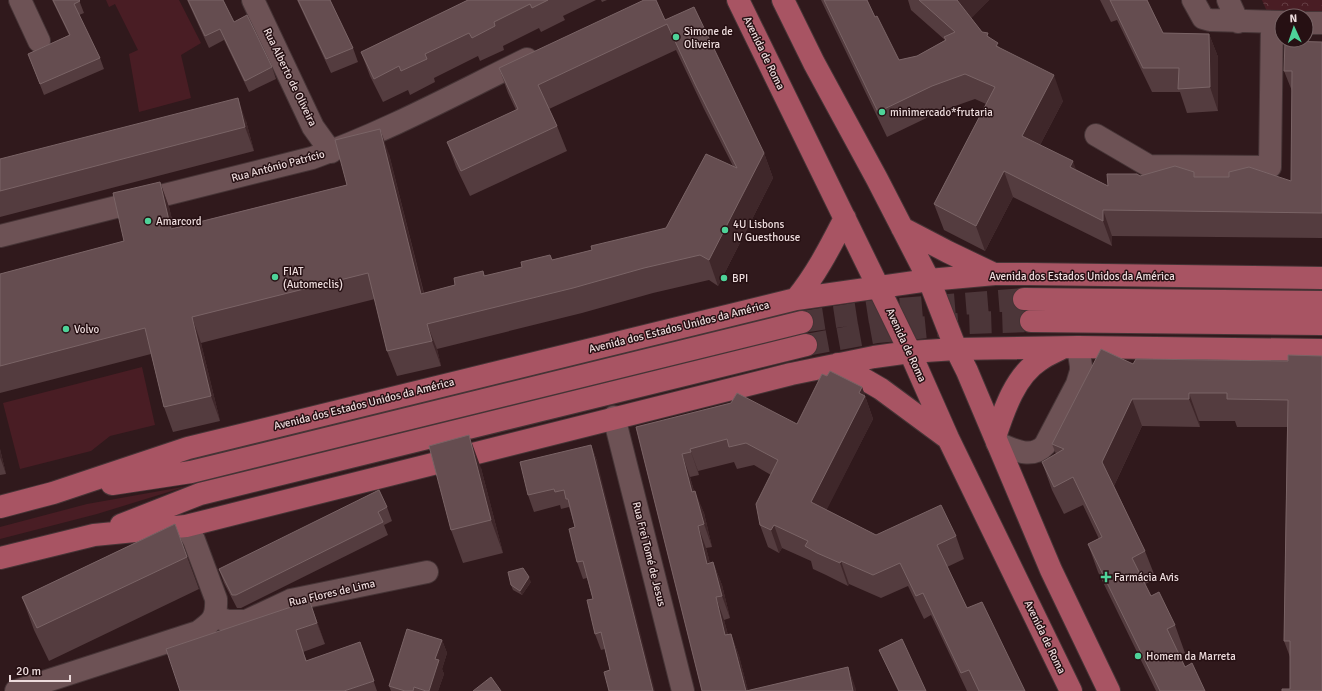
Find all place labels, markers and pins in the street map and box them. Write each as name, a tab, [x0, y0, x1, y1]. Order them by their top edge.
place label: Simone de Oliveira	[684, 25, 733, 51]
marker: Simone de Oliveira	[671, 32, 681, 42]
place label: minimercado*frutaria	[890, 106, 993, 119]
marker: minimercado*frutaria	[877, 107, 887, 117]
place label: Amarcord	[156, 215, 202, 228]
marker: Amarcord	[143, 216, 153, 226]
place label: 4U Lisbons IV Guesthouse	[733, 218, 800, 244]
marker: 4U Lisbons IV Guesthouse	[720, 225, 730, 235]
place label: FIAT (Automeclis)	[283, 265, 343, 291]
marker: FIAT (Automeclis)	[270, 272, 280, 282]
place label: BPI	[732, 272, 748, 285]
marker: BPI	[719, 273, 729, 283]
place label: Volvo	[74, 323, 99, 336]
marker: Volvo	[61, 324, 71, 334]
place label: Farmácia Avis	[1114, 571, 1179, 584]
marker: Farmácia Avis	[1101, 572, 1111, 582]
place label: Homem da Marreta	[1146, 650, 1236, 663]
marker: Homem da Marreta	[1133, 651, 1143, 661]

